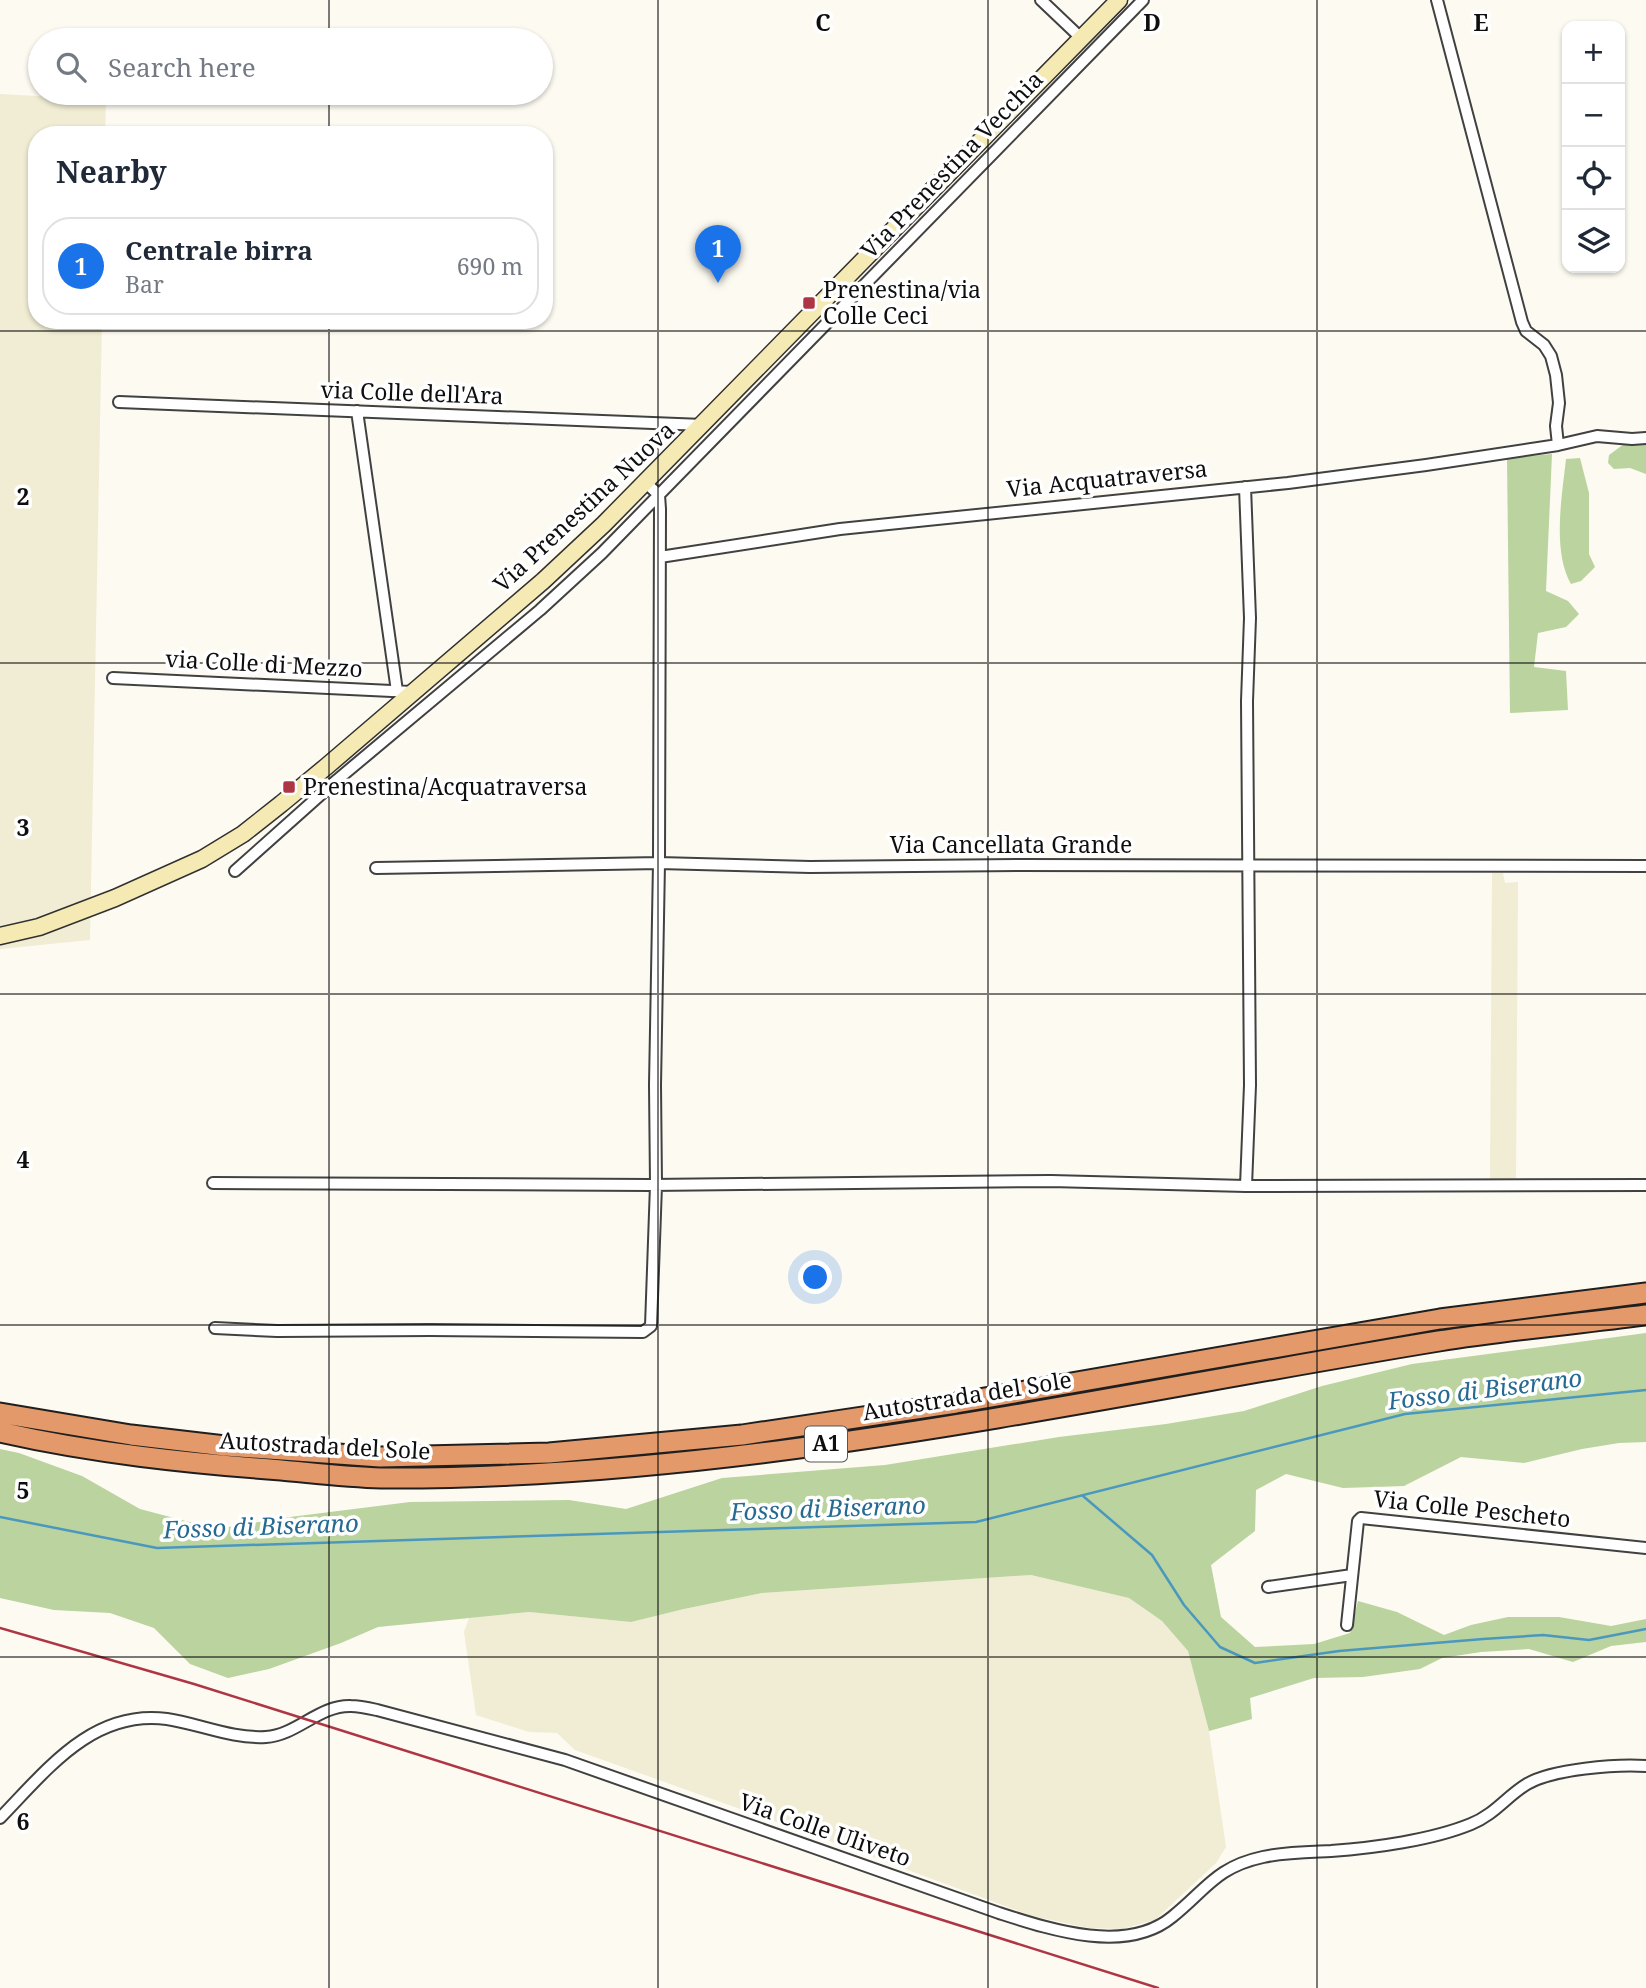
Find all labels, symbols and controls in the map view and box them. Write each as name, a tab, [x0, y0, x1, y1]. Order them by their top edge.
text: C	[815, 6, 831, 38]
text: D	[1143, 6, 1161, 38]
text: E	[1473, 6, 1489, 38]
map controls	[1562, 21, 1625, 273]
button: +	[1562, 21, 1625, 84]
search box	[28, 28, 553, 105]
icon: search	[52, 48, 90, 86]
text: Search here	[108, 49, 256, 85]
street label: Via Prenestina Vecchia	[853, 63, 1049, 265]
button: −	[1562, 84, 1625, 147]
button: locate	[1562, 147, 1625, 210]
text: Nearby	[56, 151, 167, 192]
button: layers	[1562, 210, 1625, 273]
pin: 1	[695, 225, 741, 283]
text: Centrale birra	[125, 232, 313, 268]
text: 1	[75, 250, 88, 282]
text: 690 m	[457, 250, 523, 282]
text: Bar	[125, 268, 164, 300]
place label: Prenestina/via Colle Ceci	[823, 273, 981, 331]
marker: Prenestina/via Colle Ceci	[801, 295, 817, 311]
street label: via Colle dell'Ara	[320, 373, 504, 411]
street label: Via Prenestina Nuova	[486, 414, 681, 599]
street label: Via Acquatraversa	[1005, 452, 1209, 504]
text: 2	[17, 480, 30, 512]
street label: via Colle di Mezzo	[165, 642, 364, 684]
place label: Prenestina/Acquatraversa	[303, 770, 587, 802]
marker: Prenestina/Acquatraversa	[281, 779, 297, 795]
text: 3	[17, 811, 30, 843]
street label: Via Cancellata Grande	[890, 828, 1132, 860]
text: 4	[17, 1143, 30, 1175]
your location	[798, 1260, 832, 1294]
water label: Fosso di Biserano	[1385, 1360, 1584, 1417]
street label: Autostrada del Sole	[860, 1363, 1074, 1427]
street label: Autostrada del Sole	[219, 1423, 431, 1467]
road number: A1	[805, 1426, 847, 1462]
text: 5	[17, 1474, 30, 1506]
street label: Via Colle Pescheto	[1372, 1482, 1572, 1534]
water label: Fosso di Biserano	[729, 1488, 926, 1527]
water label: Fosso di Biserano	[162, 1506, 359, 1545]
street label: Via Colle Uliveto	[735, 1785, 916, 1873]
text: 6	[17, 1805, 30, 1837]

